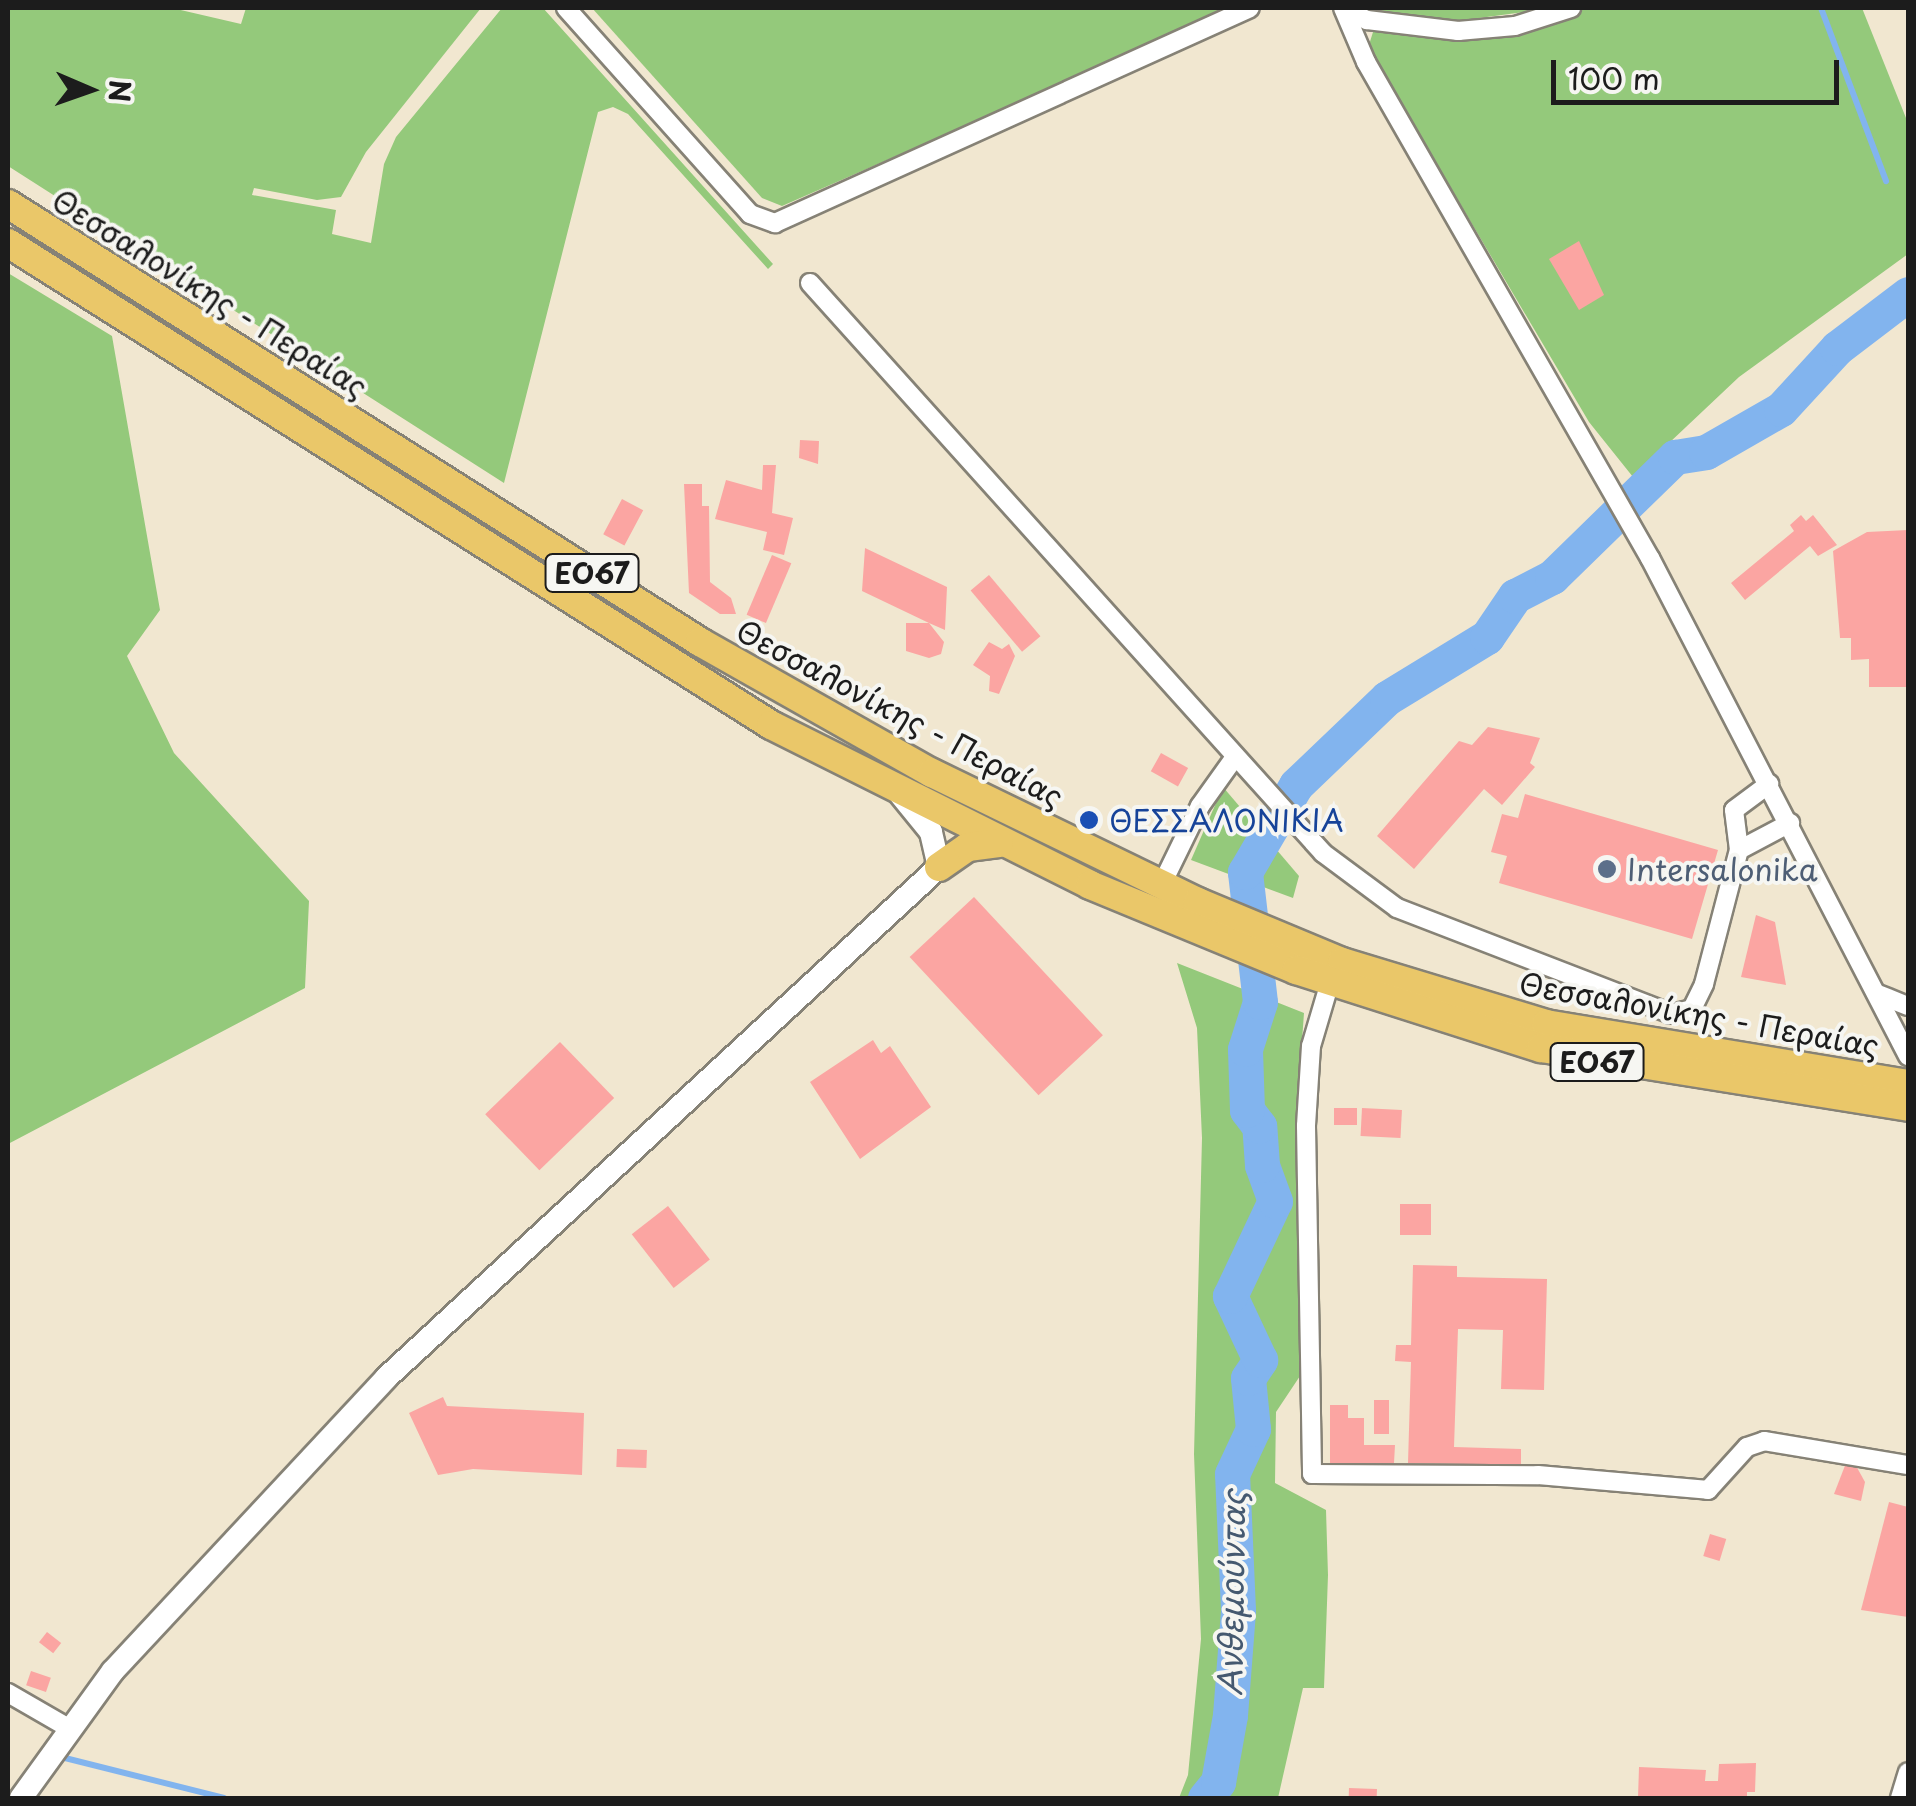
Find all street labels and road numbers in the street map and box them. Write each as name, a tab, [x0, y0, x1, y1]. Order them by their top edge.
street label: Θεσσαλονίκης - Περαίας	[46, 181, 374, 405]
road number: ΕΟ67	[544, 550, 640, 596]
street label: Θεσσαλονίκης - Περαίας	[730, 611, 1070, 815]
street label: Θεσσαλονίκης - Περαίας	[1516, 965, 1882, 1063]
road number: ΕΟ67	[1550, 1039, 1644, 1085]

